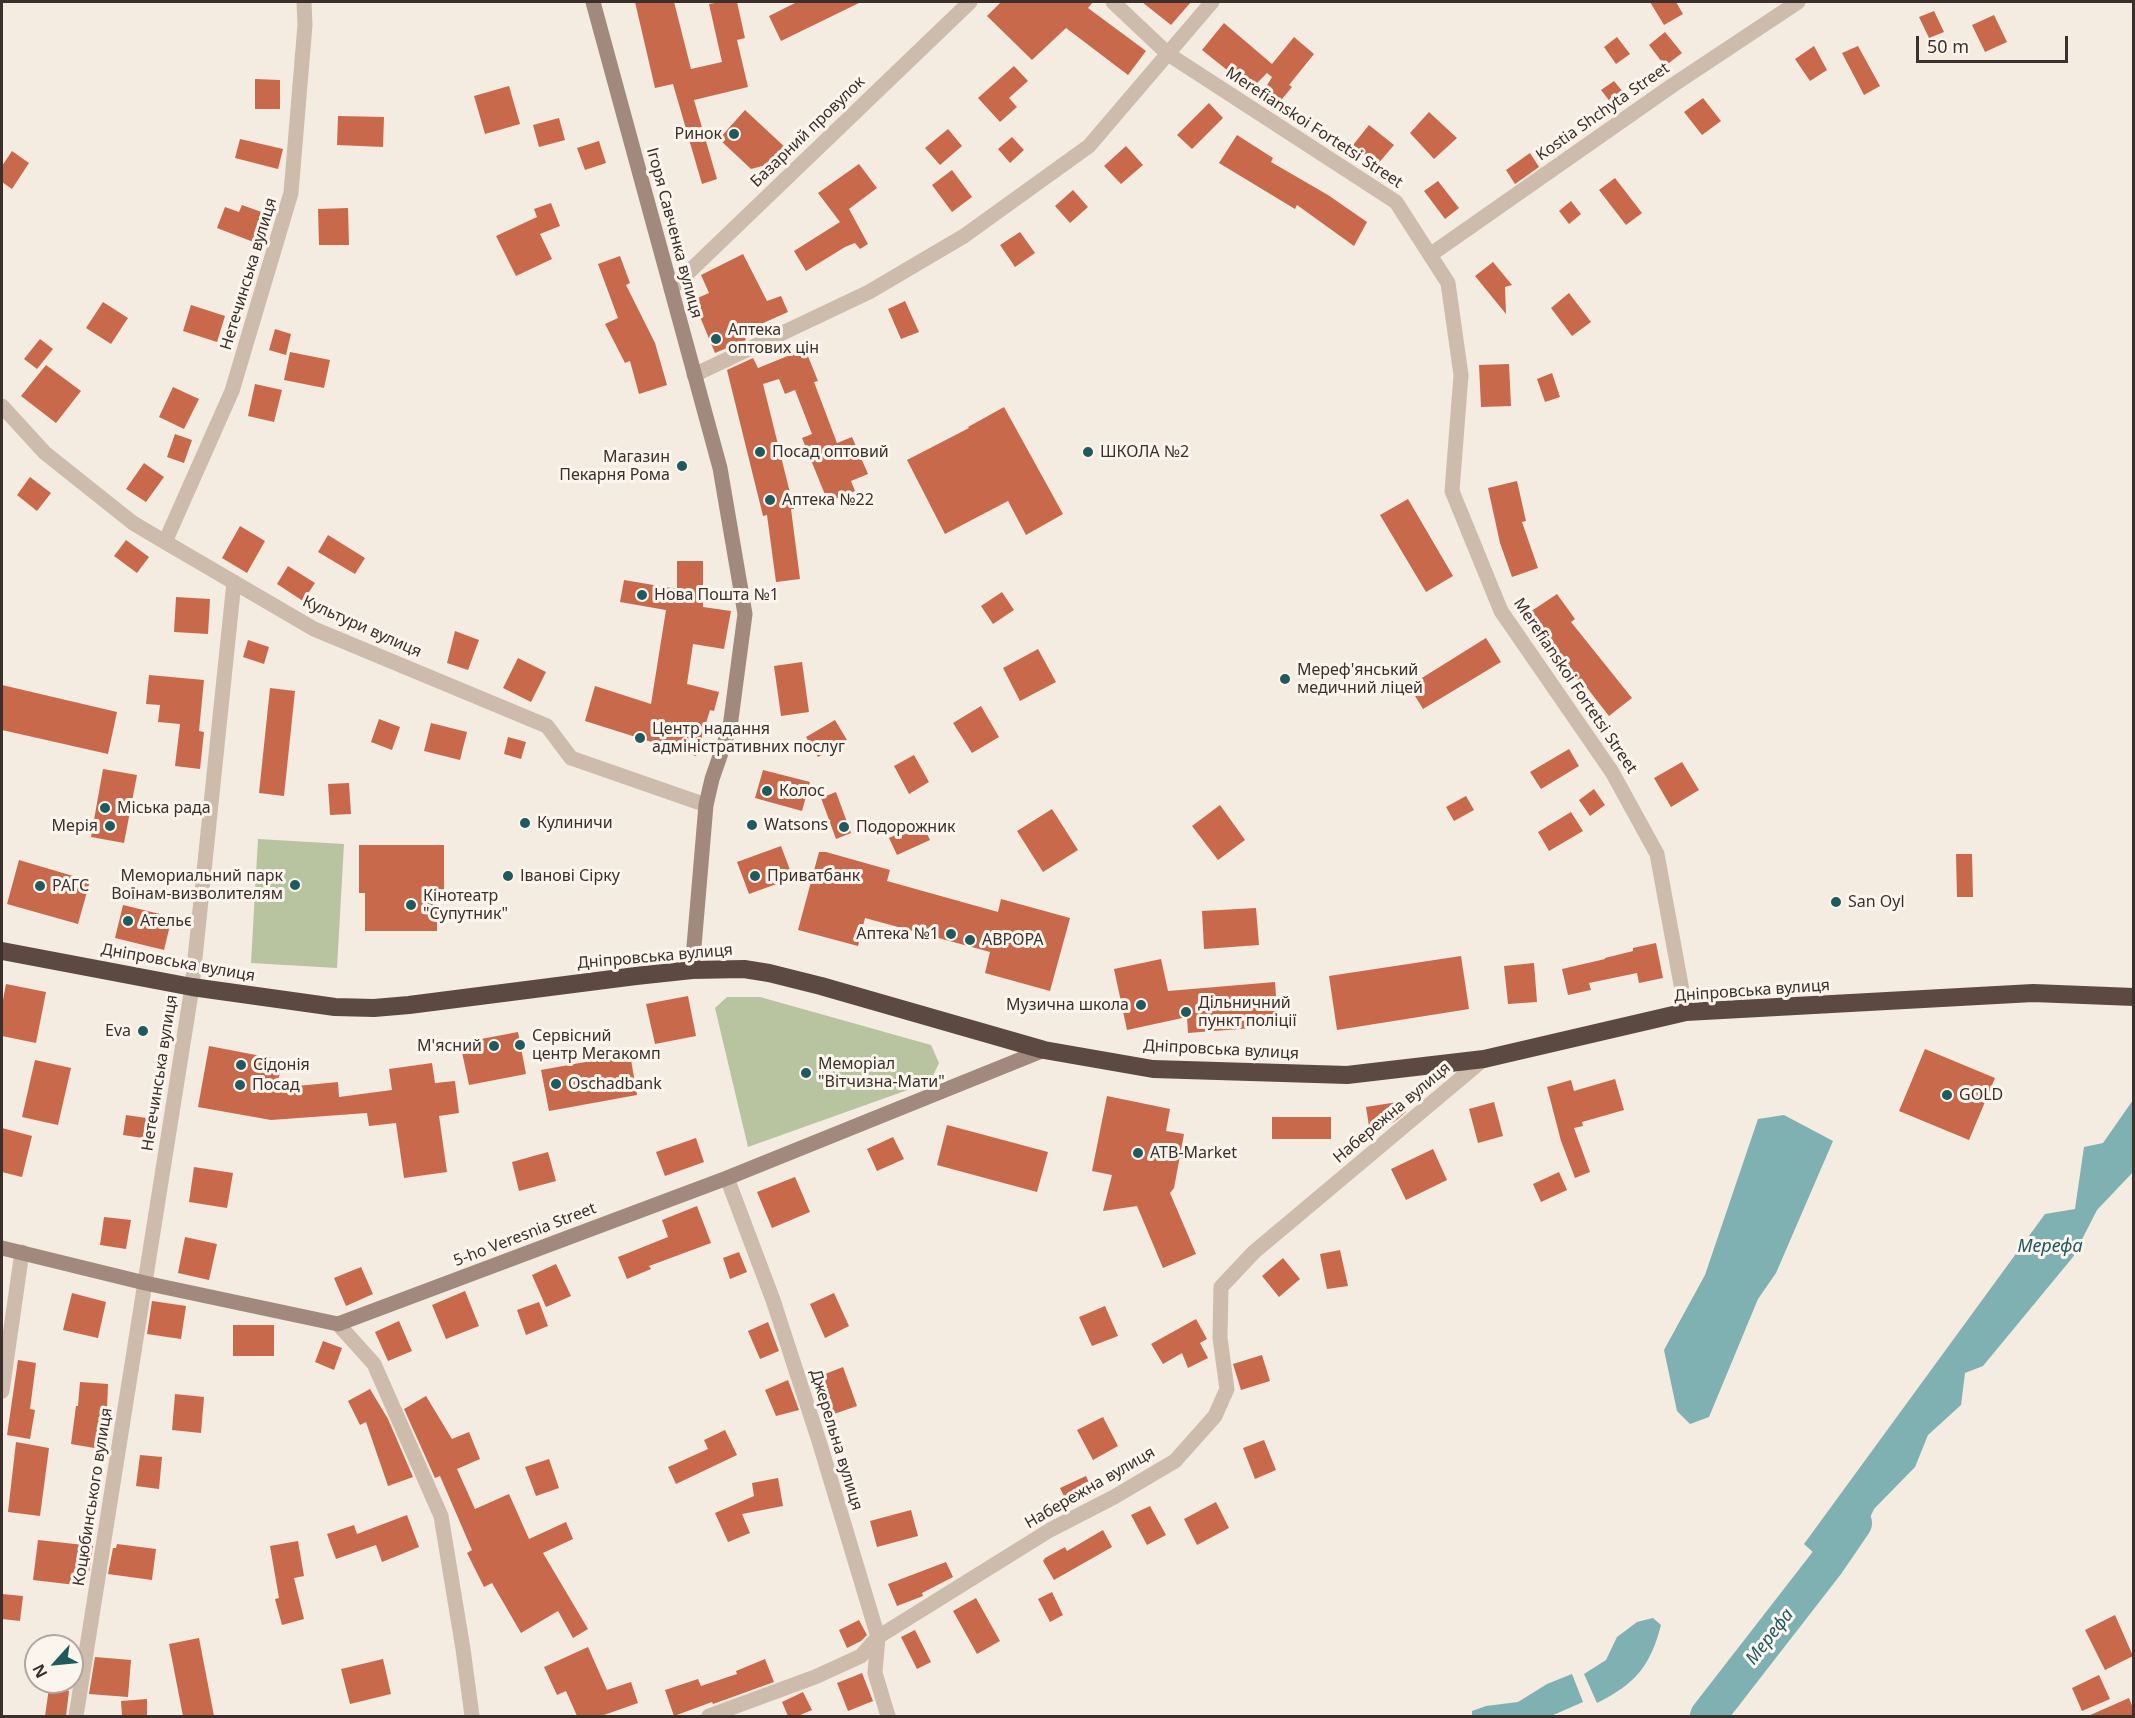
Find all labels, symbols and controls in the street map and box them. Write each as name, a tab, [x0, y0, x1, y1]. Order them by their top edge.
scale bar	[1919, 24, 2070, 62]
text: 50 m	[1927, 34, 1969, 58]
street label: Kostia Shchyta Street	[1533, 59, 1673, 165]
street label: Merefianskoi Fortetsi Street	[1222, 63, 1406, 193]
street label: Базарний провулок	[747, 72, 869, 192]
place label: Ринок	[675, 124, 722, 144]
marker: Ринок	[727, 127, 741, 141]
street label: Ігоря Савченка вулиця	[642, 146, 706, 320]
street label: Нетечинська вулиця	[217, 196, 281, 352]
place label: Аптека оптових цін	[728, 320, 819, 358]
marker: Аптека оптових цін	[709, 332, 723, 346]
place label: Посад оптовий	[772, 442, 889, 462]
place label: ШКОЛА №2	[1100, 442, 1189, 462]
marker: Посад оптовий	[753, 445, 767, 459]
marker: ШКОЛА №2	[1081, 445, 1095, 459]
place label: Магазин Пекарня Рома	[559, 447, 670, 485]
marker: Магазин Пекарня Рома	[675, 459, 689, 473]
place label: Аптека №22	[782, 490, 874, 510]
marker: Аптека №22	[763, 493, 777, 507]
place label: Нова Пошта №1	[654, 585, 779, 605]
marker: Нова Пошта №1	[635, 588, 649, 602]
street label: Культури вулиця	[299, 592, 425, 662]
street label: Merefianskoi Fortetsi Street	[1509, 595, 1641, 777]
place label: Мереф'янський медичний ліцей	[1297, 660, 1423, 698]
marker: Мереф'янський медичний ліцей	[1278, 672, 1292, 686]
place label: Центр надання адміністративних послуг	[652, 719, 845, 757]
marker: Центр надання адміністративних послуг	[633, 731, 647, 745]
place label: Колос	[779, 781, 825, 801]
marker: Колос	[760, 784, 774, 798]
place label: Міська рада	[117, 798, 211, 818]
marker: Міська рада	[98, 801, 112, 815]
place label: Кулиничи	[537, 813, 613, 833]
place label: Watsons	[764, 815, 828, 835]
place label: Мерія	[52, 816, 98, 836]
marker: Кулиничи	[518, 816, 532, 830]
place label: Подорожник	[856, 817, 956, 837]
marker: Watsons	[745, 818, 759, 832]
marker: Мерія	[103, 819, 117, 833]
marker: Подорожник	[837, 820, 851, 834]
place label: Мемориальний парк Воїнам-визволителям	[111, 866, 283, 904]
place label: Іванові Сірку	[520, 866, 620, 886]
place label: Приватбанк	[767, 866, 860, 886]
marker: Іванові Сірку	[501, 869, 515, 883]
marker: Приватбанк	[748, 869, 762, 883]
place label: РАГС	[52, 876, 89, 896]
marker: Мемориальний парк Воїнам-визволителям	[288, 878, 302, 892]
marker: РАГС	[33, 879, 47, 893]
place label: Кінотеатр "Супутник"	[423, 886, 508, 924]
place label: San Oyl	[1848, 892, 1905, 912]
marker: San Oyl	[1829, 895, 1843, 909]
marker: Кінотеатр "Супутник"	[404, 898, 418, 912]
place label: Ательє	[140, 911, 192, 931]
marker: Ательє	[121, 914, 135, 928]
place label: Аптека №1	[856, 924, 939, 944]
marker: Аптека №1	[944, 927, 958, 941]
place label: АВРОРА	[982, 930, 1044, 950]
marker: АВРОРА	[963, 933, 977, 947]
street label: Дніпровська вулиця	[100, 940, 256, 986]
street label: Дніпровська вулиця	[576, 941, 734, 973]
street label: Дніпровська вулиця	[1674, 976, 1830, 1006]
street label: Нетечинська вулиця	[138, 993, 182, 1153]
place label: Дільничний пункт поліції	[1198, 993, 1297, 1031]
place label: Музична школа	[1006, 995, 1129, 1015]
marker: Музична школа	[1134, 998, 1148, 1012]
marker: Дільничний пункт поліції	[1179, 1005, 1193, 1019]
place label: Eva	[105, 1021, 131, 1041]
marker: Eva	[136, 1024, 150, 1038]
place label: Сервісний центр Мегакомп	[532, 1026, 661, 1064]
place label: М'ясний	[417, 1036, 482, 1056]
street label: Дніпровська вулиця	[1143, 1036, 1299, 1064]
marker: Сервісний центр Мегакомп	[513, 1038, 527, 1052]
marker: М'ясний	[487, 1039, 501, 1053]
place label: Меморіал "Вітчизна-Мати"	[818, 1054, 945, 1092]
place label: Сідонія	[253, 1055, 310, 1075]
marker: Сідонія	[234, 1058, 248, 1072]
street label: Набережна вулиця	[1330, 1058, 1454, 1168]
marker: Меморіал "Вітчизна-Мати"	[799, 1066, 813, 1080]
place label: Oschadbank	[568, 1074, 662, 1094]
place label: Посад	[252, 1075, 300, 1095]
marker: Oschadbank	[549, 1077, 563, 1091]
marker: Посад	[233, 1078, 247, 1092]
place label: GOLD	[1959, 1085, 2003, 1105]
marker: GOLD	[1940, 1088, 1954, 1102]
place label: ATB-Market	[1150, 1143, 1237, 1163]
marker: ATB-Market	[1131, 1146, 1145, 1160]
street label: 5-ho Veresnia Street	[451, 1199, 599, 1271]
water label: Мерефа	[2017, 1236, 2083, 1258]
street label: Джерельна вулиця	[805, 1367, 867, 1513]
street label: Коцюбинського вулиця	[69, 1406, 117, 1588]
street label: Набережна вулиця	[1022, 1443, 1158, 1533]
water label: Мерефа	[1741, 1605, 1799, 1669]
north arrow	[24, 1634, 84, 1694]
text: N	[27, 1660, 53, 1682]

